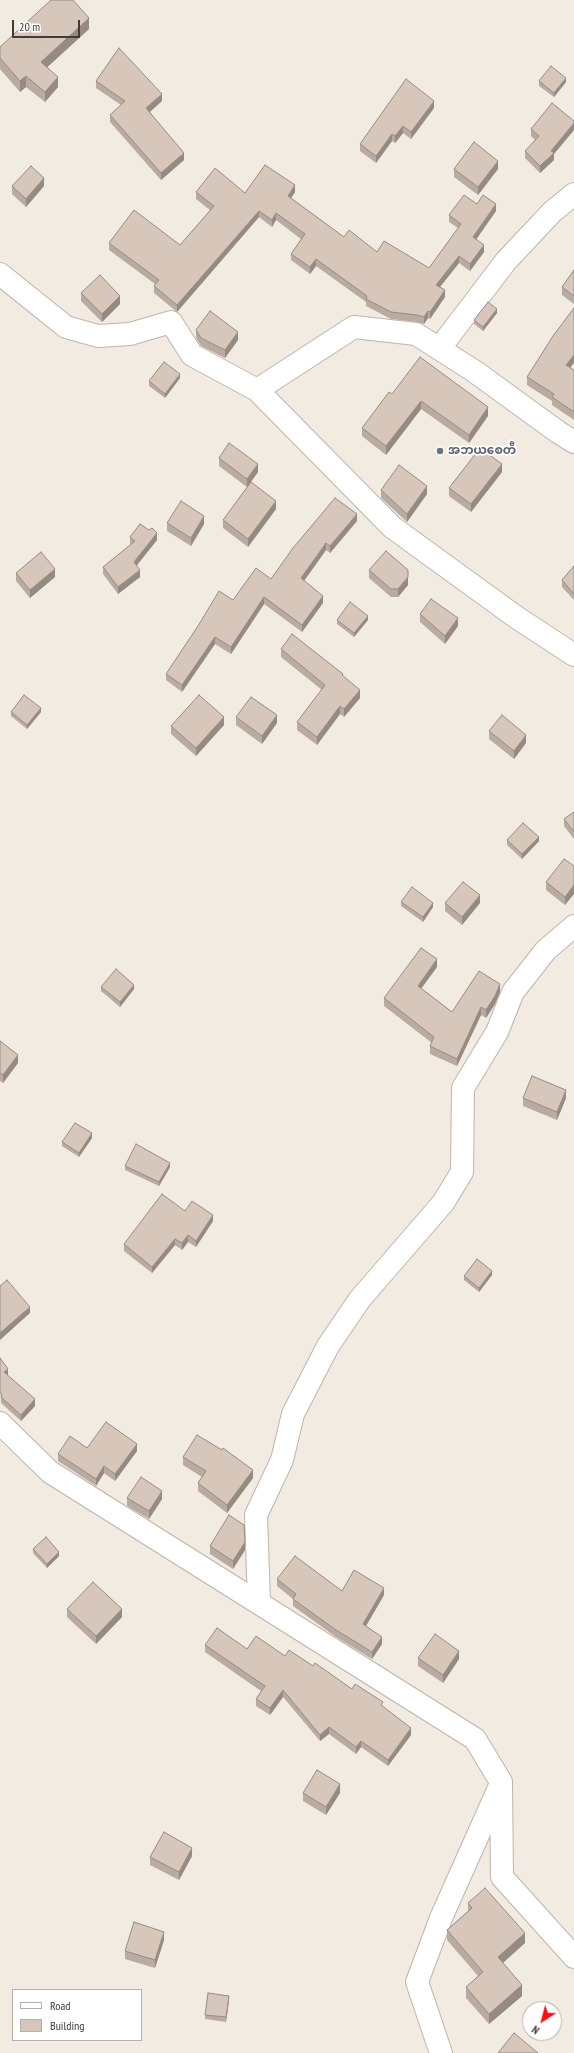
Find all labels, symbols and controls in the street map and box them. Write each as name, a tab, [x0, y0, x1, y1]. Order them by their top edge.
scale bar	[14, 12, 82, 38]
text: 20 m	[19, 19, 40, 34]
place label: အဘယစေတီ	[448, 444, 516, 458]
marker: အဘယစေတီ	[435, 446, 445, 456]
legend	[12, 1989, 142, 2041]
text: Road	[50, 1998, 70, 2013]
north arrow	[522, 2001, 562, 2041]
text: Building	[50, 2018, 85, 2033]
text: N	[529, 2022, 542, 2037]

